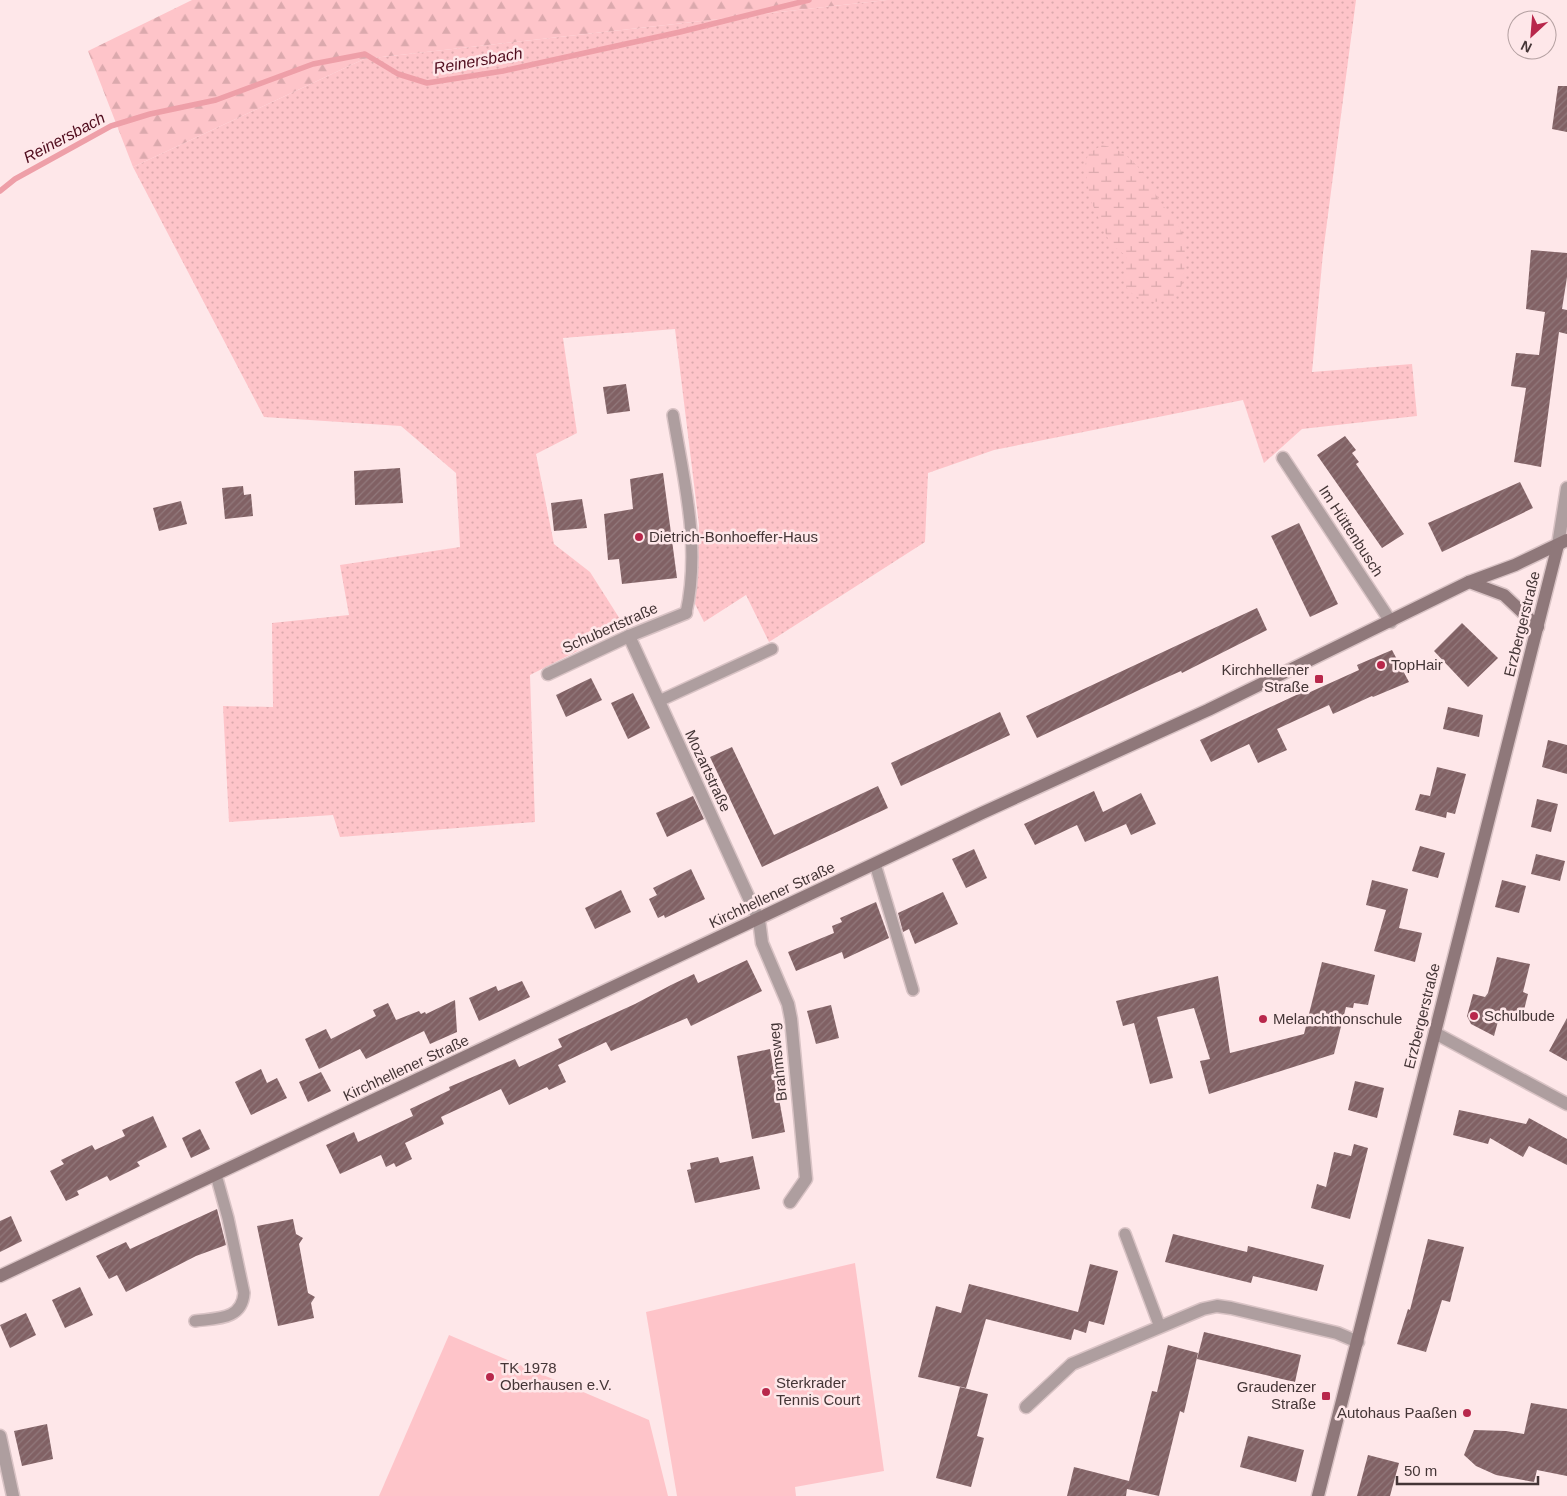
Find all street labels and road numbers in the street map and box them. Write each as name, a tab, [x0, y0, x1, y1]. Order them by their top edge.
street label: Im Hüttenbusch	[1316, 482, 1387, 579]
street label: Erzbergerstraße	[1500, 569, 1543, 679]
street label: Schubertstraße	[559, 599, 660, 656]
street label: Mozartstraße	[682, 727, 735, 814]
street label: Kirchhellener Straße	[706, 858, 837, 931]
street label: Erzbergerstraße	[1400, 961, 1443, 1071]
street label: Brahmsweg	[765, 1022, 790, 1102]
street label: Kirchhellener Straße	[340, 1031, 471, 1104]

